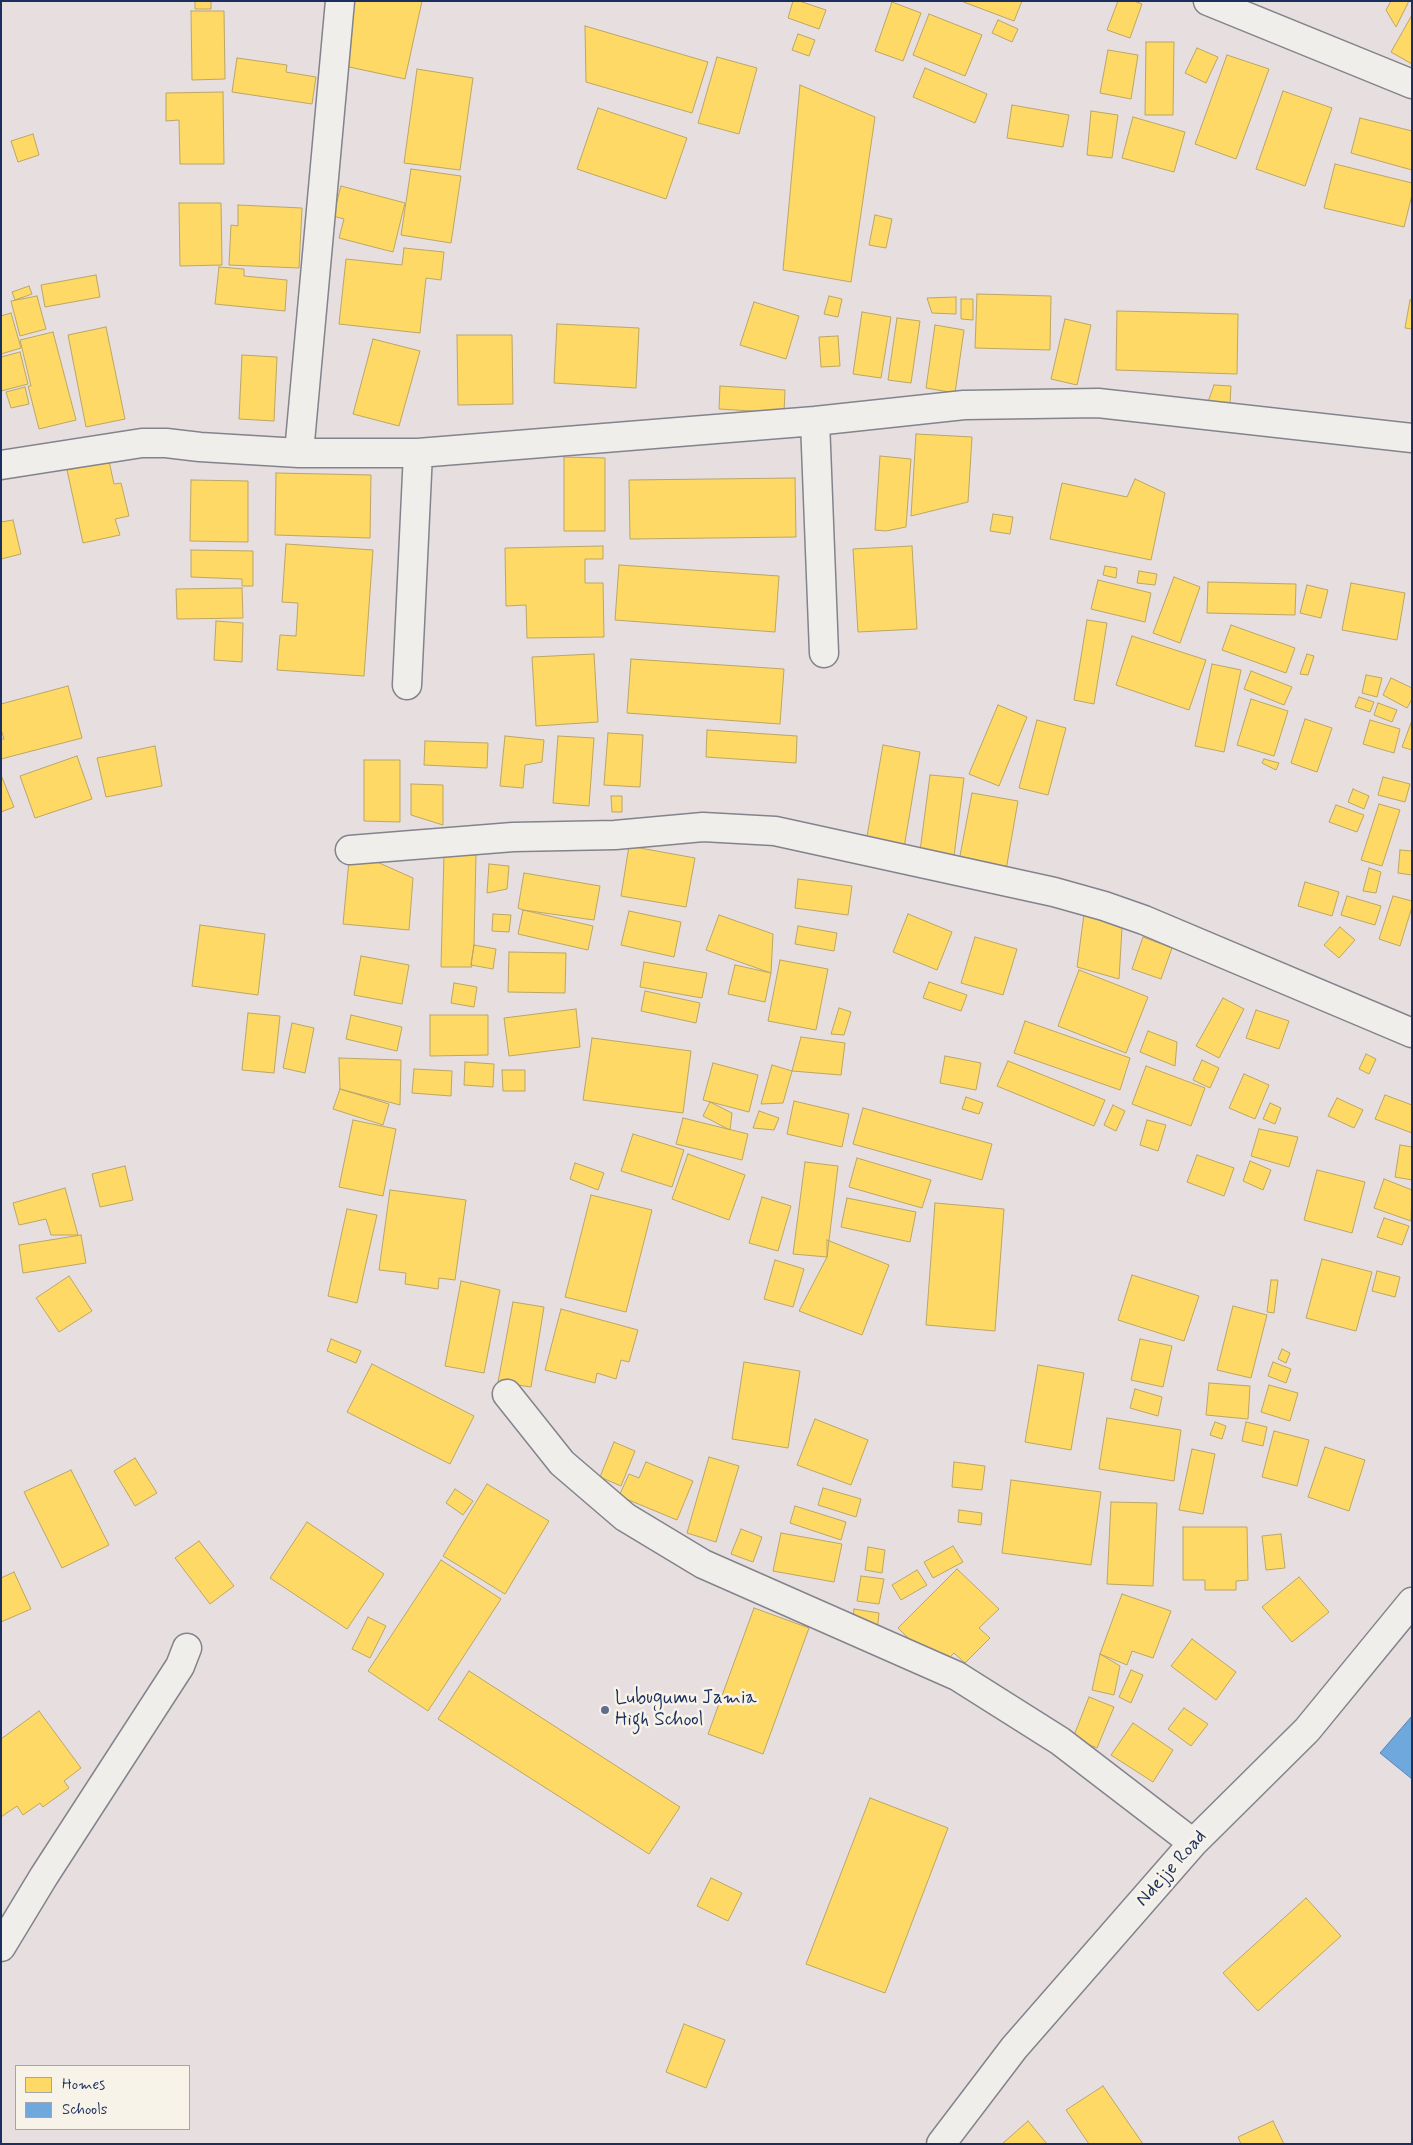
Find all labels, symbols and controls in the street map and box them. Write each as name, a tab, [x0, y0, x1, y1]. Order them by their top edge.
place label: Lubugumu Jamia High School	[615, 1688, 757, 1732]
marker: Lubugumu Jamia High School	[599, 1704, 611, 1716]
street label: Ndejje Road	[1132, 1826, 1212, 1912]
legend	[15, 2065, 190, 2130]
text: Homes	[62, 2075, 105, 2095]
text: Schools	[62, 2100, 108, 2120]

